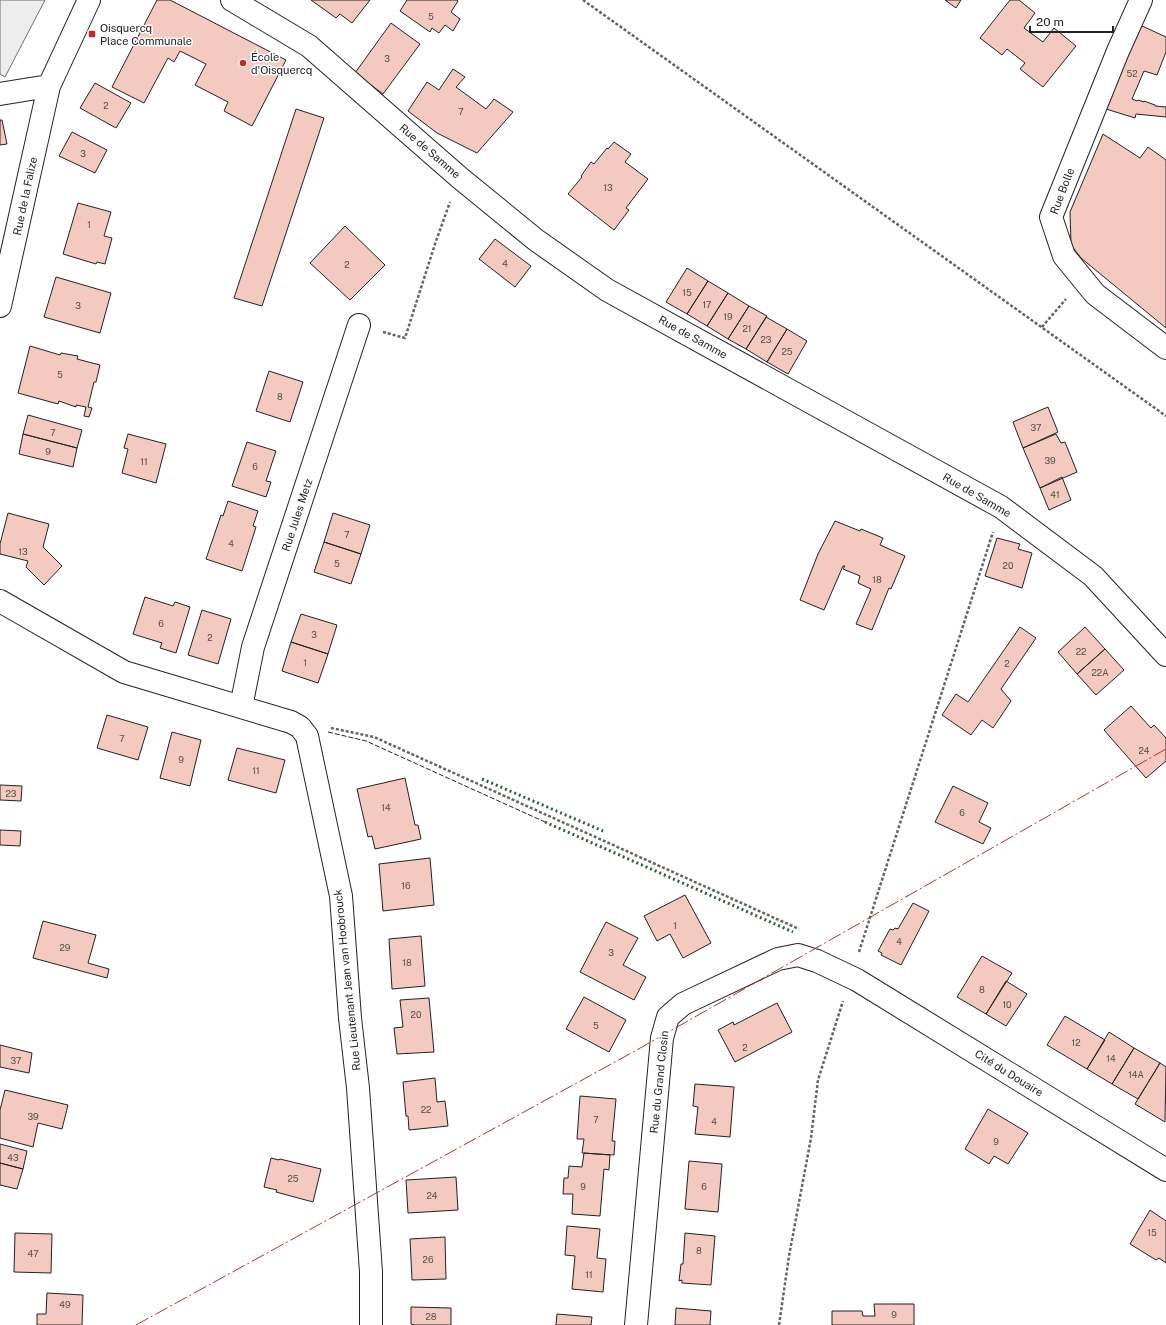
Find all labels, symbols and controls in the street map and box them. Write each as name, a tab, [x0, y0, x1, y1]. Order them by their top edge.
scale bar	[1030, 8, 1113, 34]
house number: 5	[428, 11, 434, 22]
text: 20 m	[1036, 15, 1064, 29]
place label: Oisquercq Place Communale	[100, 22, 192, 47]
marker: Oisquercq Place Communale	[87, 29, 97, 39]
place label: École d'Oisquercq	[251, 50, 312, 76]
house number: 3	[384, 53, 390, 64]
marker: École d'Oisquercq	[238, 58, 248, 68]
house number: 52	[1126, 68, 1138, 79]
house number: 2	[103, 100, 109, 111]
house number: 7	[458, 106, 464, 117]
street label: Rue de Samme	[397, 121, 463, 181]
house number: 3	[80, 148, 86, 159]
street label: Rue de la Falize	[11, 156, 39, 236]
street label: Rue Bolle	[1048, 166, 1076, 216]
house number: 13	[603, 182, 613, 193]
house number: 1	[87, 219, 91, 230]
house number: 4	[502, 258, 508, 269]
house number: 2	[344, 259, 350, 270]
house number: 15	[682, 287, 692, 298]
house number: 17	[702, 299, 712, 310]
house number: 3	[75, 300, 81, 311]
house number: 19	[723, 311, 733, 322]
street label: Rue de Samme	[657, 313, 729, 361]
house number: 21	[742, 323, 752, 334]
house number: 23	[760, 334, 772, 345]
house number: 25	[781, 346, 793, 357]
house number: 5	[57, 369, 63, 380]
house number: 8	[277, 391, 283, 402]
house number: 37	[1031, 422, 1041, 433]
house number: 7	[50, 427, 56, 438]
house number: 9	[45, 446, 51, 457]
house number: 39	[1044, 455, 1056, 466]
house number: 11	[140, 456, 148, 467]
house number: 6	[252, 461, 258, 472]
street label: Rue de Samme	[941, 471, 1013, 519]
street label: Rue Jules Metz	[280, 477, 314, 553]
house number: 41	[1050, 489, 1060, 500]
house number: 7	[344, 529, 350, 540]
house number: 4	[228, 538, 234, 549]
house number: 13	[18, 546, 28, 557]
house number: 5	[334, 558, 340, 569]
house number: 20	[1003, 560, 1014, 571]
house number: 18	[872, 574, 882, 585]
house number: 6	[158, 618, 164, 629]
house number: 3	[311, 629, 317, 640]
house number: 2	[207, 632, 213, 643]
house number: 22	[1076, 646, 1086, 657]
house number: 1	[303, 657, 307, 668]
house number: 2	[1004, 658, 1010, 669]
house number: 22A	[1091, 667, 1109, 678]
house number: 7	[119, 733, 125, 744]
house number: 24	[1138, 745, 1150, 756]
house number: 9	[178, 754, 184, 765]
house number: 11	[252, 765, 260, 776]
house number: 23	[5, 788, 17, 799]
house number: 14	[381, 802, 391, 813]
house number: 6	[959, 807, 965, 818]
house number: 16	[401, 880, 411, 891]
street label: Rue Lieutenant Jean van Hoobrouck	[332, 889, 362, 1071]
house number: 1	[673, 920, 677, 931]
house number: 4	[896, 936, 902, 947]
house number: 29	[60, 942, 71, 953]
house number: 3	[608, 947, 614, 958]
house number: 18	[402, 957, 412, 968]
house number: 8	[979, 984, 985, 995]
house number: 10	[1002, 999, 1012, 1010]
house number: 20	[411, 1009, 422, 1020]
house number: 5	[593, 1020, 599, 1031]
street label: Rue du Grand Closin	[648, 1030, 670, 1134]
house number: 12	[1071, 1037, 1081, 1048]
house number: 2	[742, 1042, 748, 1053]
street label: Cité du Douaire	[973, 1047, 1045, 1099]
house number: 14	[1106, 1053, 1116, 1064]
house number: 37	[11, 1055, 21, 1066]
house number: 14A	[1128, 1069, 1144, 1080]
house number: 22	[421, 1104, 431, 1115]
house number: 39	[27, 1111, 39, 1122]
house number: 7	[593, 1114, 599, 1125]
house number: 4	[711, 1116, 717, 1127]
house number: 9	[993, 1136, 999, 1147]
house number: 43	[7, 1152, 19, 1163]
house number: 25	[287, 1173, 299, 1184]
house number: 9	[580, 1181, 586, 1192]
house number: 6	[701, 1181, 707, 1192]
house number: 24	[426, 1190, 438, 1201]
house number: 15	[1147, 1227, 1157, 1238]
house number: 8	[696, 1245, 702, 1256]
house number: 47	[27, 1248, 39, 1259]
house number: 26	[423, 1254, 434, 1265]
house number: 11	[585, 1269, 593, 1280]
house number: 49	[59, 1299, 71, 1310]
house number: 9	[891, 1309, 897, 1320]
house number: 28	[425, 1311, 437, 1322]

